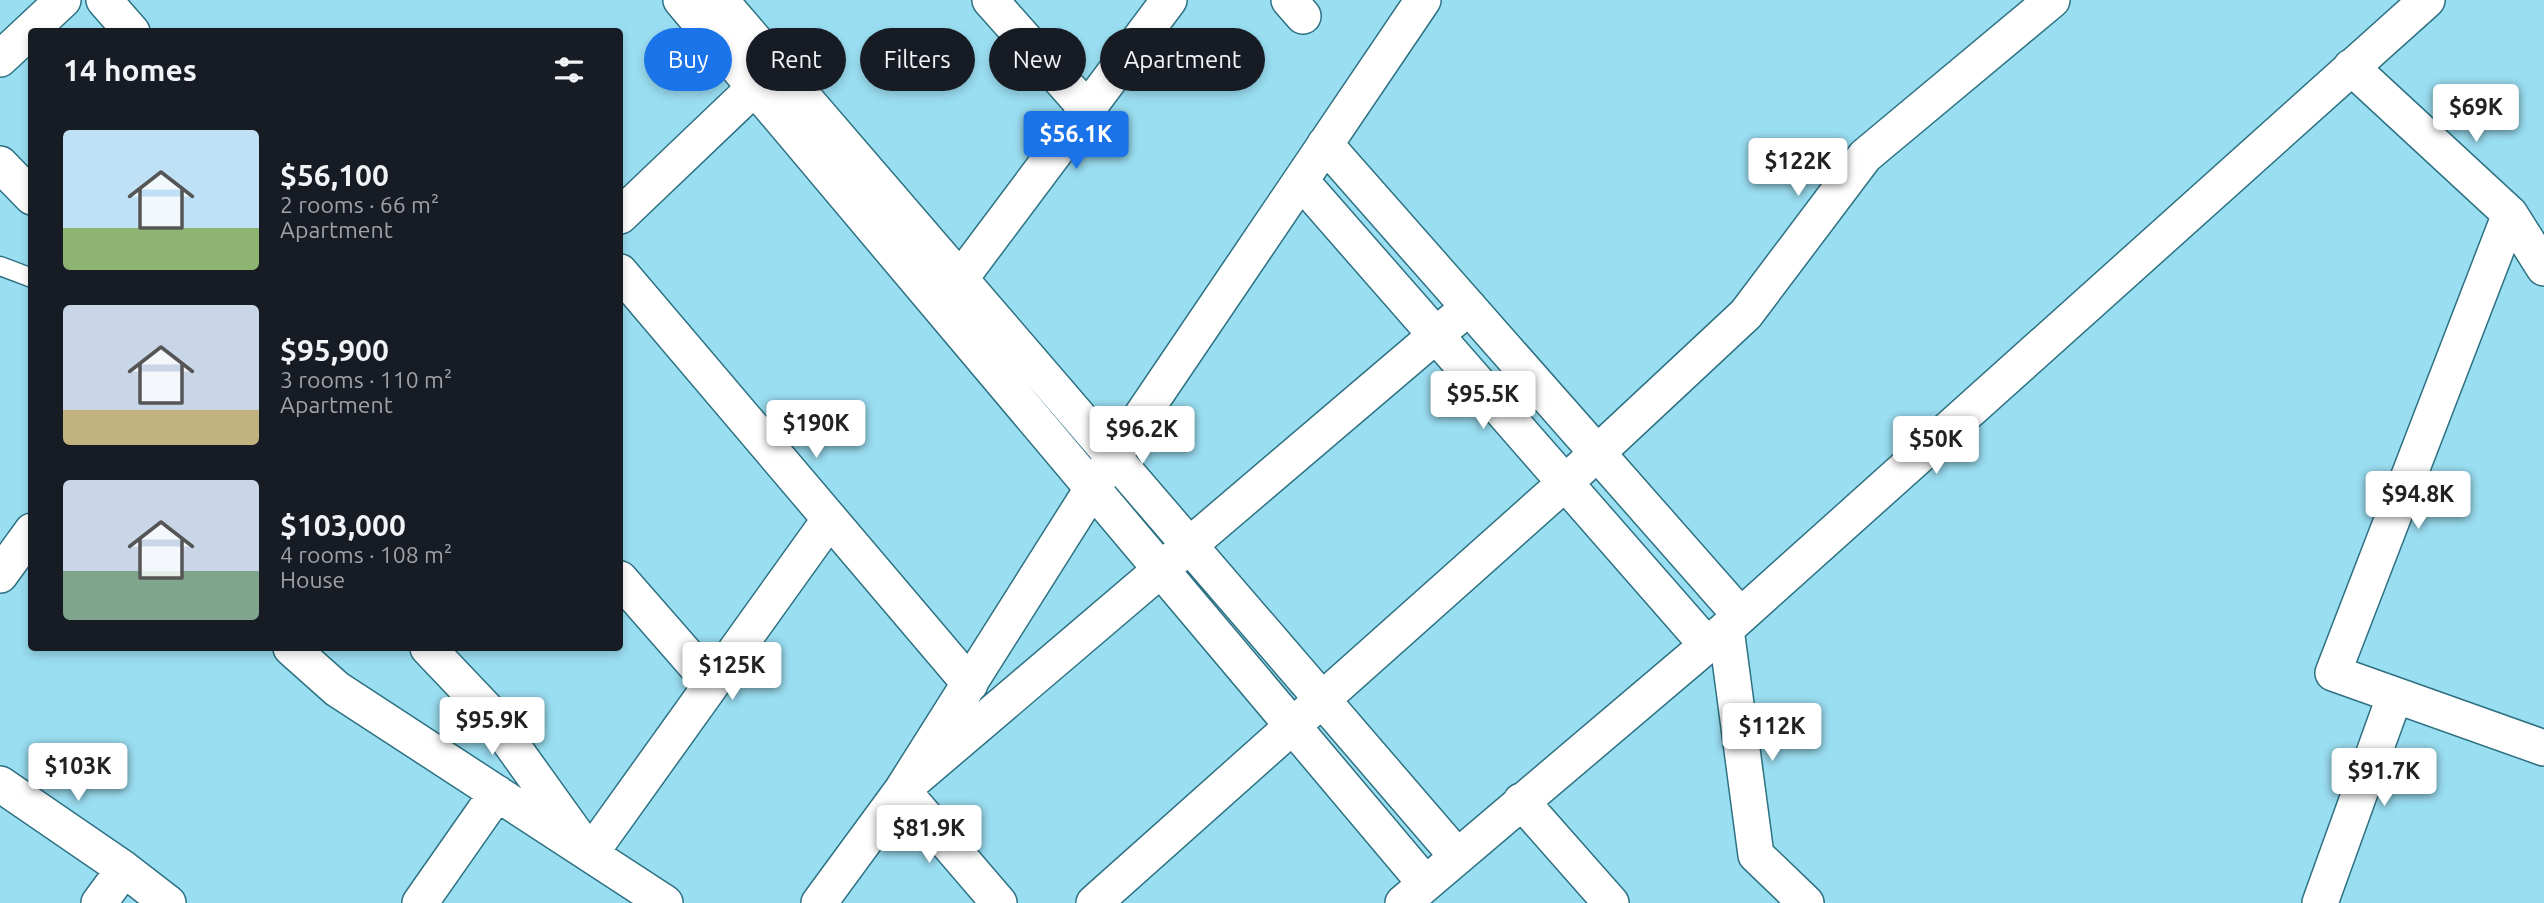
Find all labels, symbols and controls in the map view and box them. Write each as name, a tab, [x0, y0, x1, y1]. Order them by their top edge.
chip: Buy	[644, 28, 732, 91]
chip: Rent	[746, 28, 846, 91]
chip: Filters	[860, 28, 975, 91]
chip: New	[989, 28, 1086, 91]
chip: Apartment	[1100, 28, 1265, 91]
icon: filters	[550, 51, 588, 89]
text: 14 homes	[63, 53, 197, 87]
pin: $69K	[2435, 85, 2517, 144]
text: $69K	[2449, 94, 2503, 119]
pin: $56.1K	[1019, 111, 1133, 171]
text: $56.1K	[1040, 121, 1112, 146]
pin: $122K	[1749, 138, 1847, 198]
text: $122K	[1764, 148, 1832, 173]
icon: home	[119, 158, 203, 242]
text: $56,100	[280, 158, 389, 192]
text: 2 rooms · 66 m²	[280, 192, 439, 217]
text: Apartment	[280, 217, 393, 242]
icon: home	[119, 333, 203, 417]
text: $95,900	[280, 333, 389, 367]
text: 3 rooms · 110 m²	[280, 367, 452, 392]
pin: $95.5K	[1426, 372, 1540, 431]
text: $95.5K	[1447, 381, 1519, 406]
text: Apartment	[280, 392, 393, 417]
pin: $190K	[767, 400, 865, 460]
pin: $96.2K	[1085, 406, 1199, 466]
text: $190K	[782, 410, 850, 435]
text: $96.2K	[1106, 416, 1178, 441]
pin: $50K	[1895, 416, 1977, 476]
text: $50K	[1909, 426, 1963, 451]
pin: $94.8K	[2361, 472, 2475, 531]
text: $94.8K	[2382, 481, 2454, 506]
icon: home	[119, 508, 203, 592]
text: $103,000	[280, 508, 406, 542]
text: 4 rooms · 108 m²	[280, 542, 452, 567]
text: House	[280, 567, 345, 592]
pin: $125K	[683, 642, 781, 702]
text: $125K	[698, 652, 766, 677]
pin: $95.9K	[435, 698, 549, 757]
pin: $112K	[1723, 704, 1821, 763]
text: $95.9K	[456, 707, 528, 732]
text: $112K	[1738, 713, 1806, 738]
pin: $103K	[29, 744, 127, 803]
pin: $91.7K	[2327, 748, 2441, 808]
text: $103K	[44, 753, 112, 778]
text: $91.7K	[2348, 758, 2420, 783]
pin: $81.9K	[872, 806, 986, 865]
text: $81.9K	[893, 815, 965, 840]

